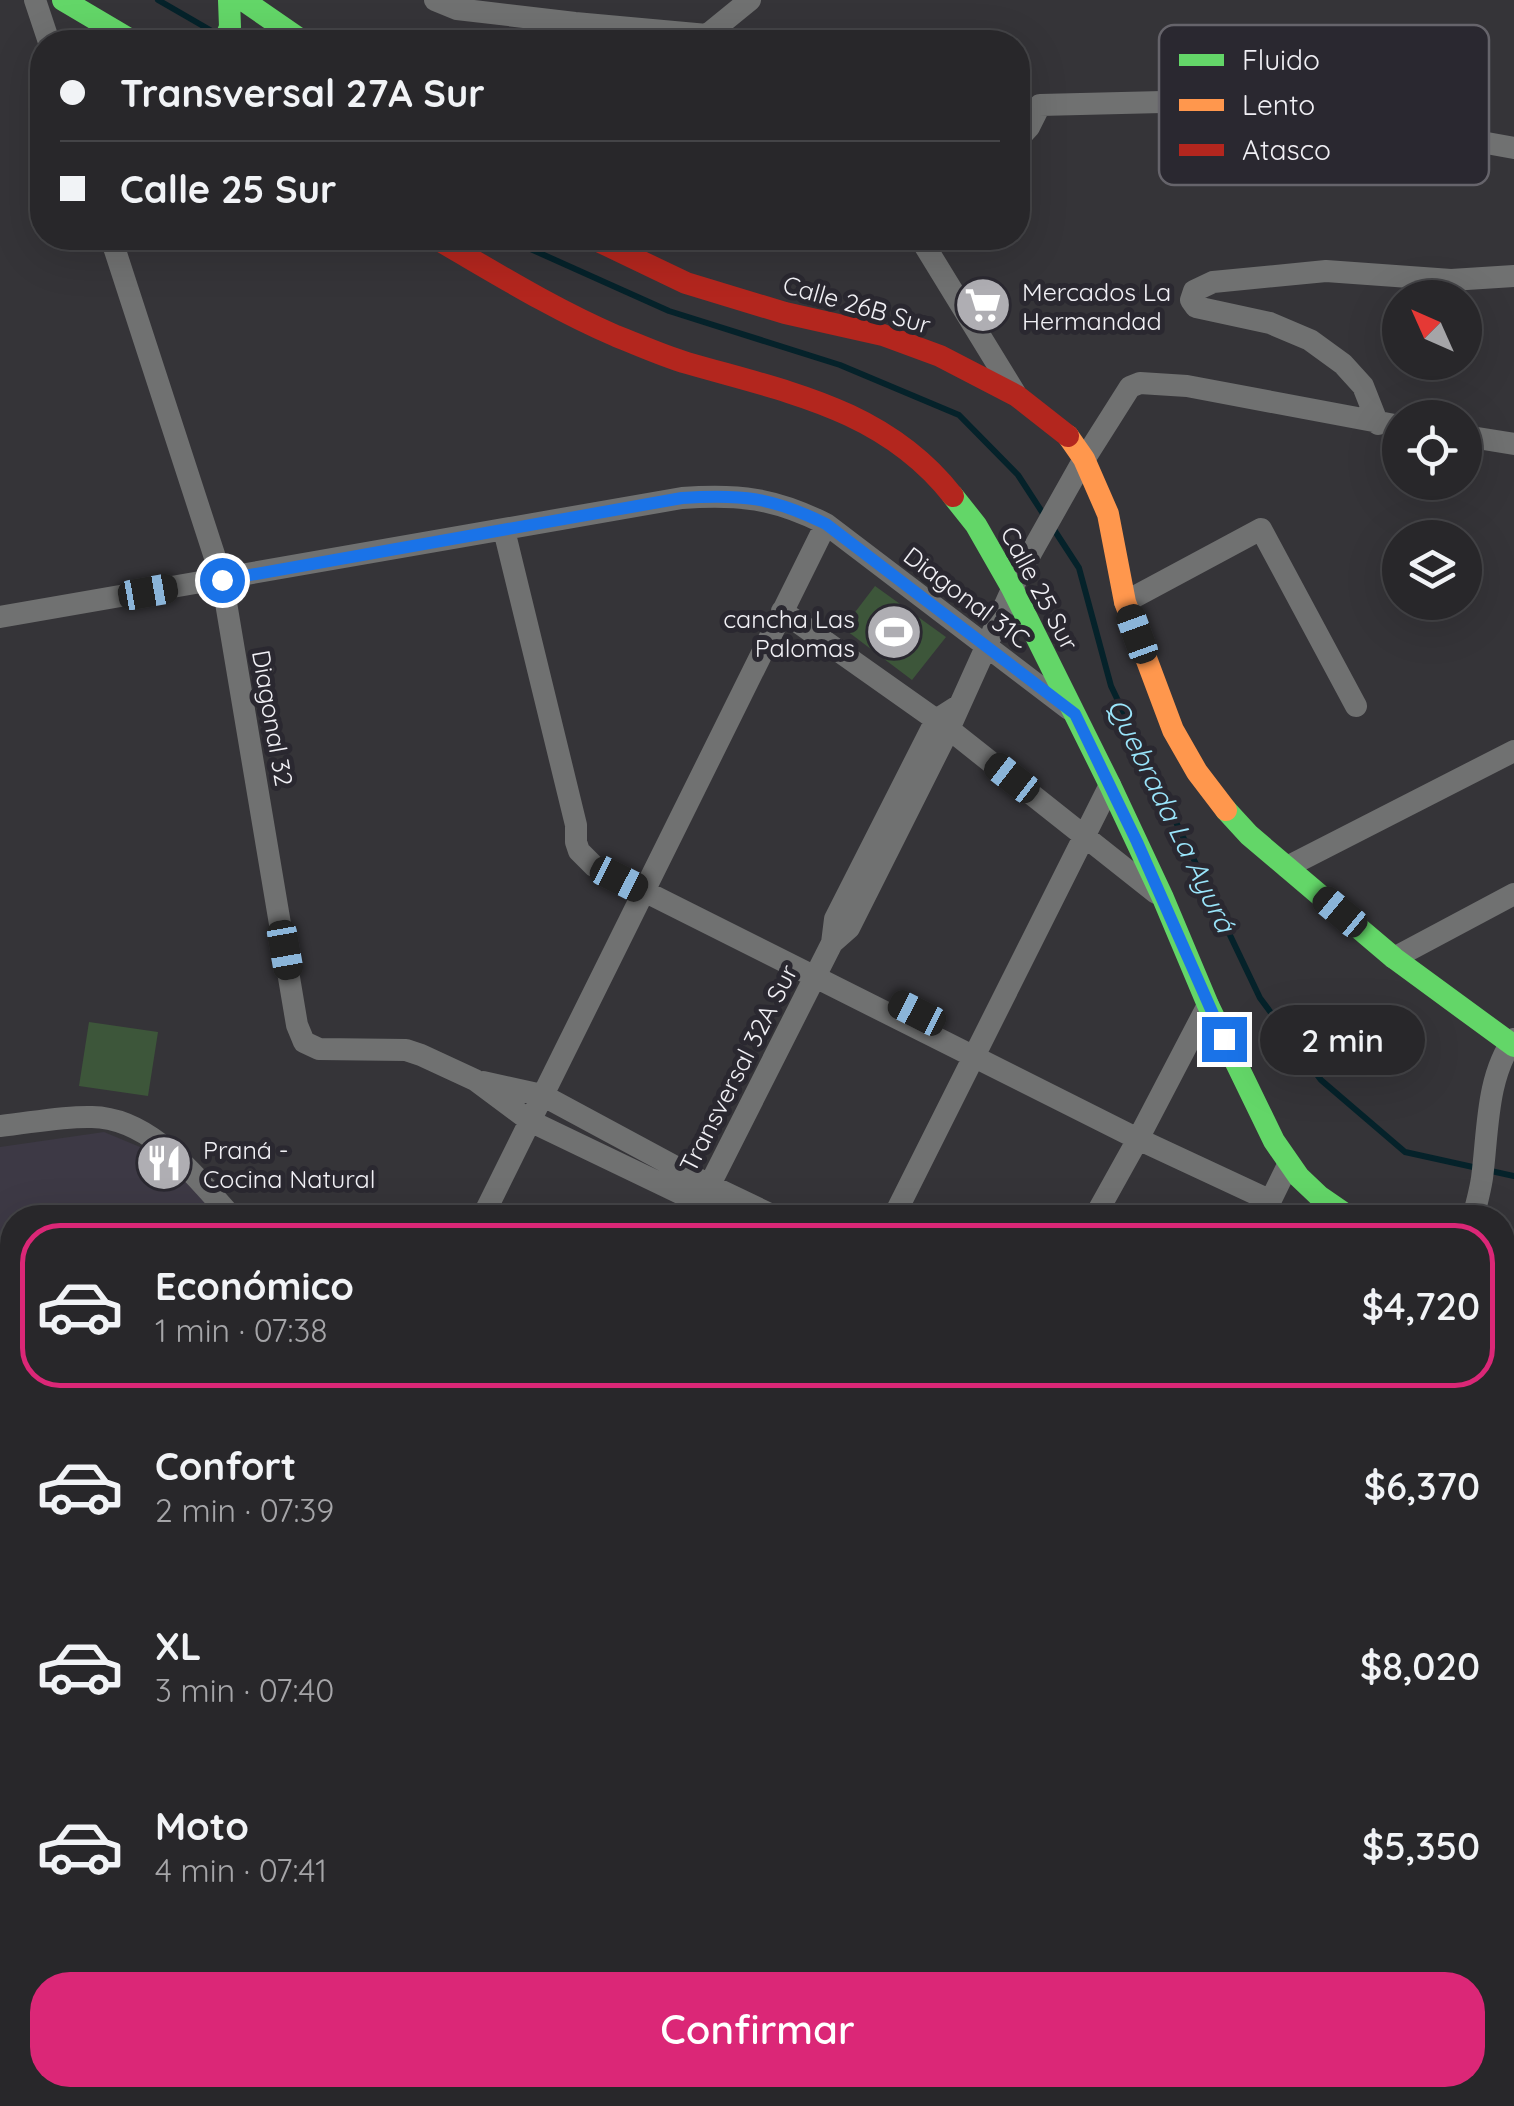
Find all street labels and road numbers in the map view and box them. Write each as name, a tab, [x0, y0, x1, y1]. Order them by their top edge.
street label: Calle 26B Sur	[780, 268, 935, 340]
street label: Calle 25 Sur	[994, 521, 1086, 656]
street label: Diagonal 31C	[898, 540, 1036, 654]
street label: Diagonal 32	[246, 647, 300, 789]
street label: Transversal 32A Sur	[672, 959, 804, 1177]

